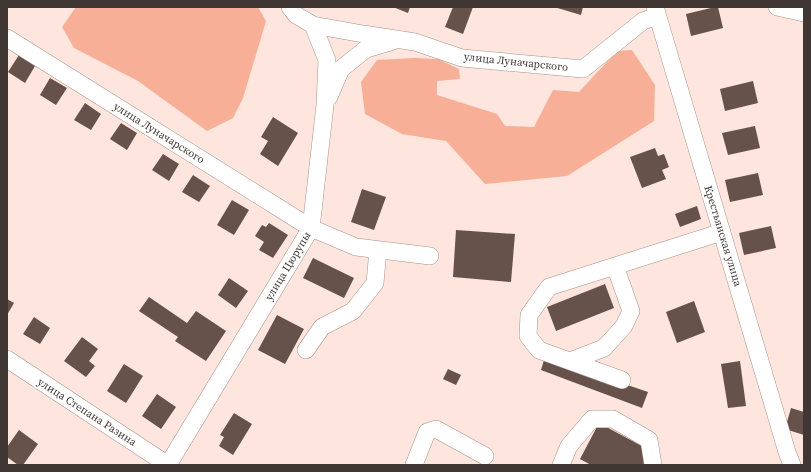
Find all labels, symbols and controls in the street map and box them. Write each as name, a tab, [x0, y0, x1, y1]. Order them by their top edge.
street label: улица Луначарского	[463, 49, 569, 75]
street label: улица Луначарского	[111, 99, 207, 167]
street label: Крестьянская улица	[701, 184, 746, 289]
street label: улица Цюрупы	[262, 229, 314, 303]
street label: улица Степана Разина	[35, 374, 140, 450]

